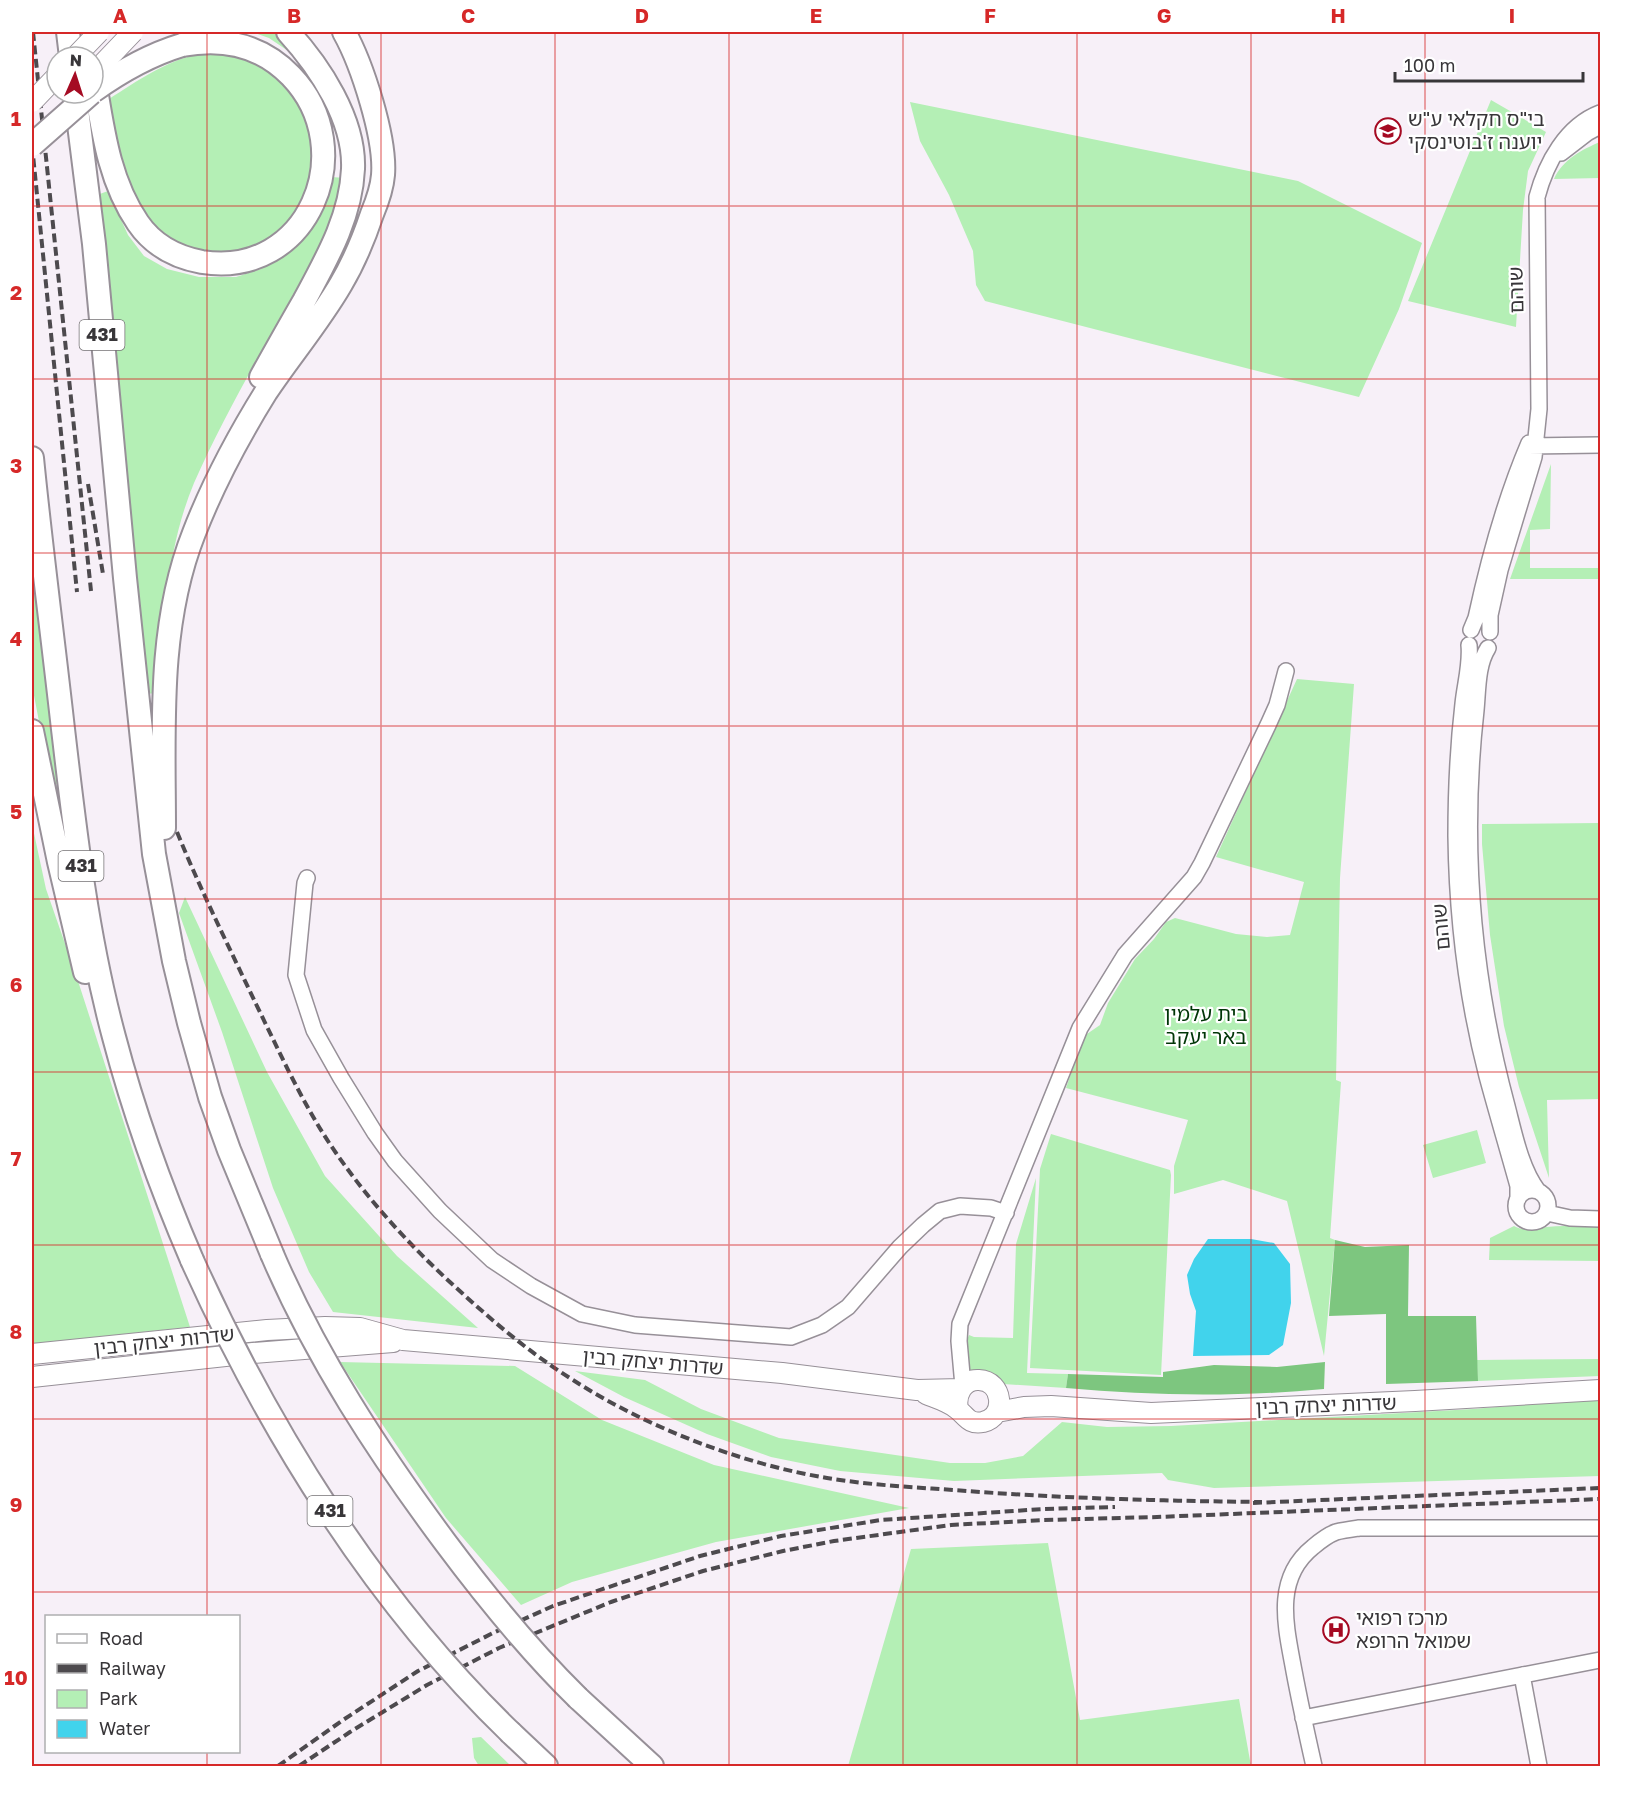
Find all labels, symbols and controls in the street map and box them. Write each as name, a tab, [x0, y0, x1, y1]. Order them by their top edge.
text: A	[113, 3, 127, 27]
text: B	[287, 3, 301, 27]
text: C	[461, 3, 475, 27]
text: D	[635, 3, 649, 27]
text: E	[810, 3, 822, 27]
text: F	[984, 3, 996, 27]
text: G	[1157, 3, 1171, 27]
text: H	[1330, 3, 1346, 27]
text: I	[1509, 3, 1515, 27]
north arrow	[45, 45, 105, 105]
scale bar	[1395, 45, 1582, 83]
text: N	[69, 50, 82, 70]
text: 100 m	[1404, 54, 1455, 76]
text: 1	[11, 106, 21, 130]
place label: בי"ס חקלאי ע"ש יוענה ז'בוטינסקי	[1408, 106, 1545, 153]
school or university icon: בי"ס חקלאי ע"ש יוענה ז'בוטינסקי	[1373, 116, 1403, 146]
street label: שוהם	[1503, 266, 1527, 314]
text: 2	[10, 280, 22, 304]
road number: 431	[80, 320, 124, 350]
text: 3	[10, 453, 22, 477]
text: 4	[10, 626, 22, 650]
text: 5	[10, 799, 22, 823]
road number: 431	[58, 851, 104, 881]
street label: שוהם	[1426, 903, 1454, 951]
text: 6	[10, 972, 22, 996]
park label: בית עלמין באר יעקב	[1164, 1001, 1248, 1048]
text: 7	[11, 1146, 22, 1170]
text: 8	[10, 1319, 22, 1343]
street label: שדרות יצחק רבין	[92, 1321, 235, 1359]
street label: שדרות יצחק רבין	[582, 1343, 725, 1379]
street label: שדרות יצחק רבין	[1255, 1390, 1397, 1418]
text: 9	[10, 1492, 22, 1516]
road number: 431	[308, 1496, 352, 1526]
place label: מרכז רפואי שמואל הרופא	[1356, 1605, 1471, 1652]
legend	[45, 1615, 240, 1753]
hospital icon: מרכז רפואי שמואל הרופא	[1321, 1615, 1351, 1645]
text: Road	[99, 1627, 143, 1649]
text: Railway	[99, 1657, 166, 1679]
text: 10	[4, 1665, 28, 1689]
text: Park	[99, 1687, 138, 1709]
text: Water	[99, 1717, 150, 1739]

